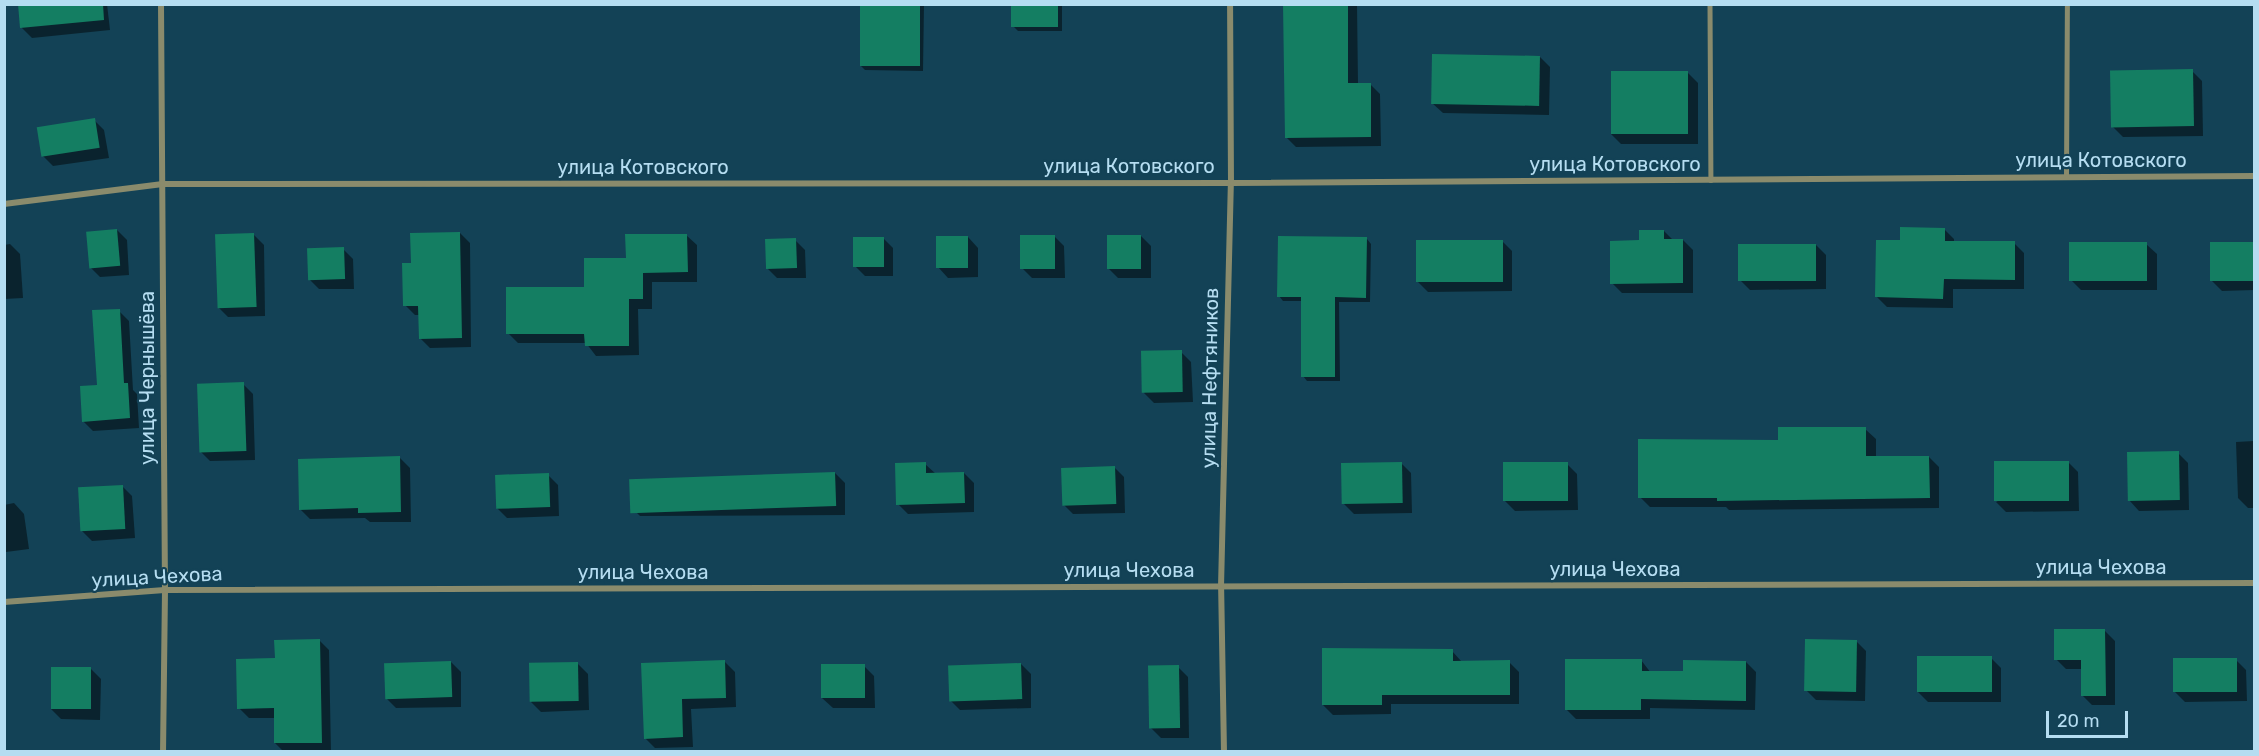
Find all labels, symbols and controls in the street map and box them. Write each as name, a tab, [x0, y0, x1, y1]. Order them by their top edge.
street label: улица Котовского	[2015, 148, 2187, 172]
street label: улица Котовского	[1529, 152, 1701, 176]
street label: улица Котовского	[1043, 154, 1215, 178]
street label: улица Котовского	[557, 155, 729, 179]
street label: улица Нефтяников	[1196, 287, 1224, 469]
street label: улица Чернышёва	[135, 291, 159, 465]
street label: улица Чехова	[2035, 555, 2167, 579]
street label: улица Чехова	[1549, 557, 1681, 581]
street label: улица Чехова	[1063, 558, 1195, 582]
street label: улица Чехова	[577, 560, 709, 584]
street label: улица Чехова	[91, 562, 223, 592]
scale bar	[2049, 699, 2132, 737]
text: 20 m	[2057, 710, 2099, 732]

